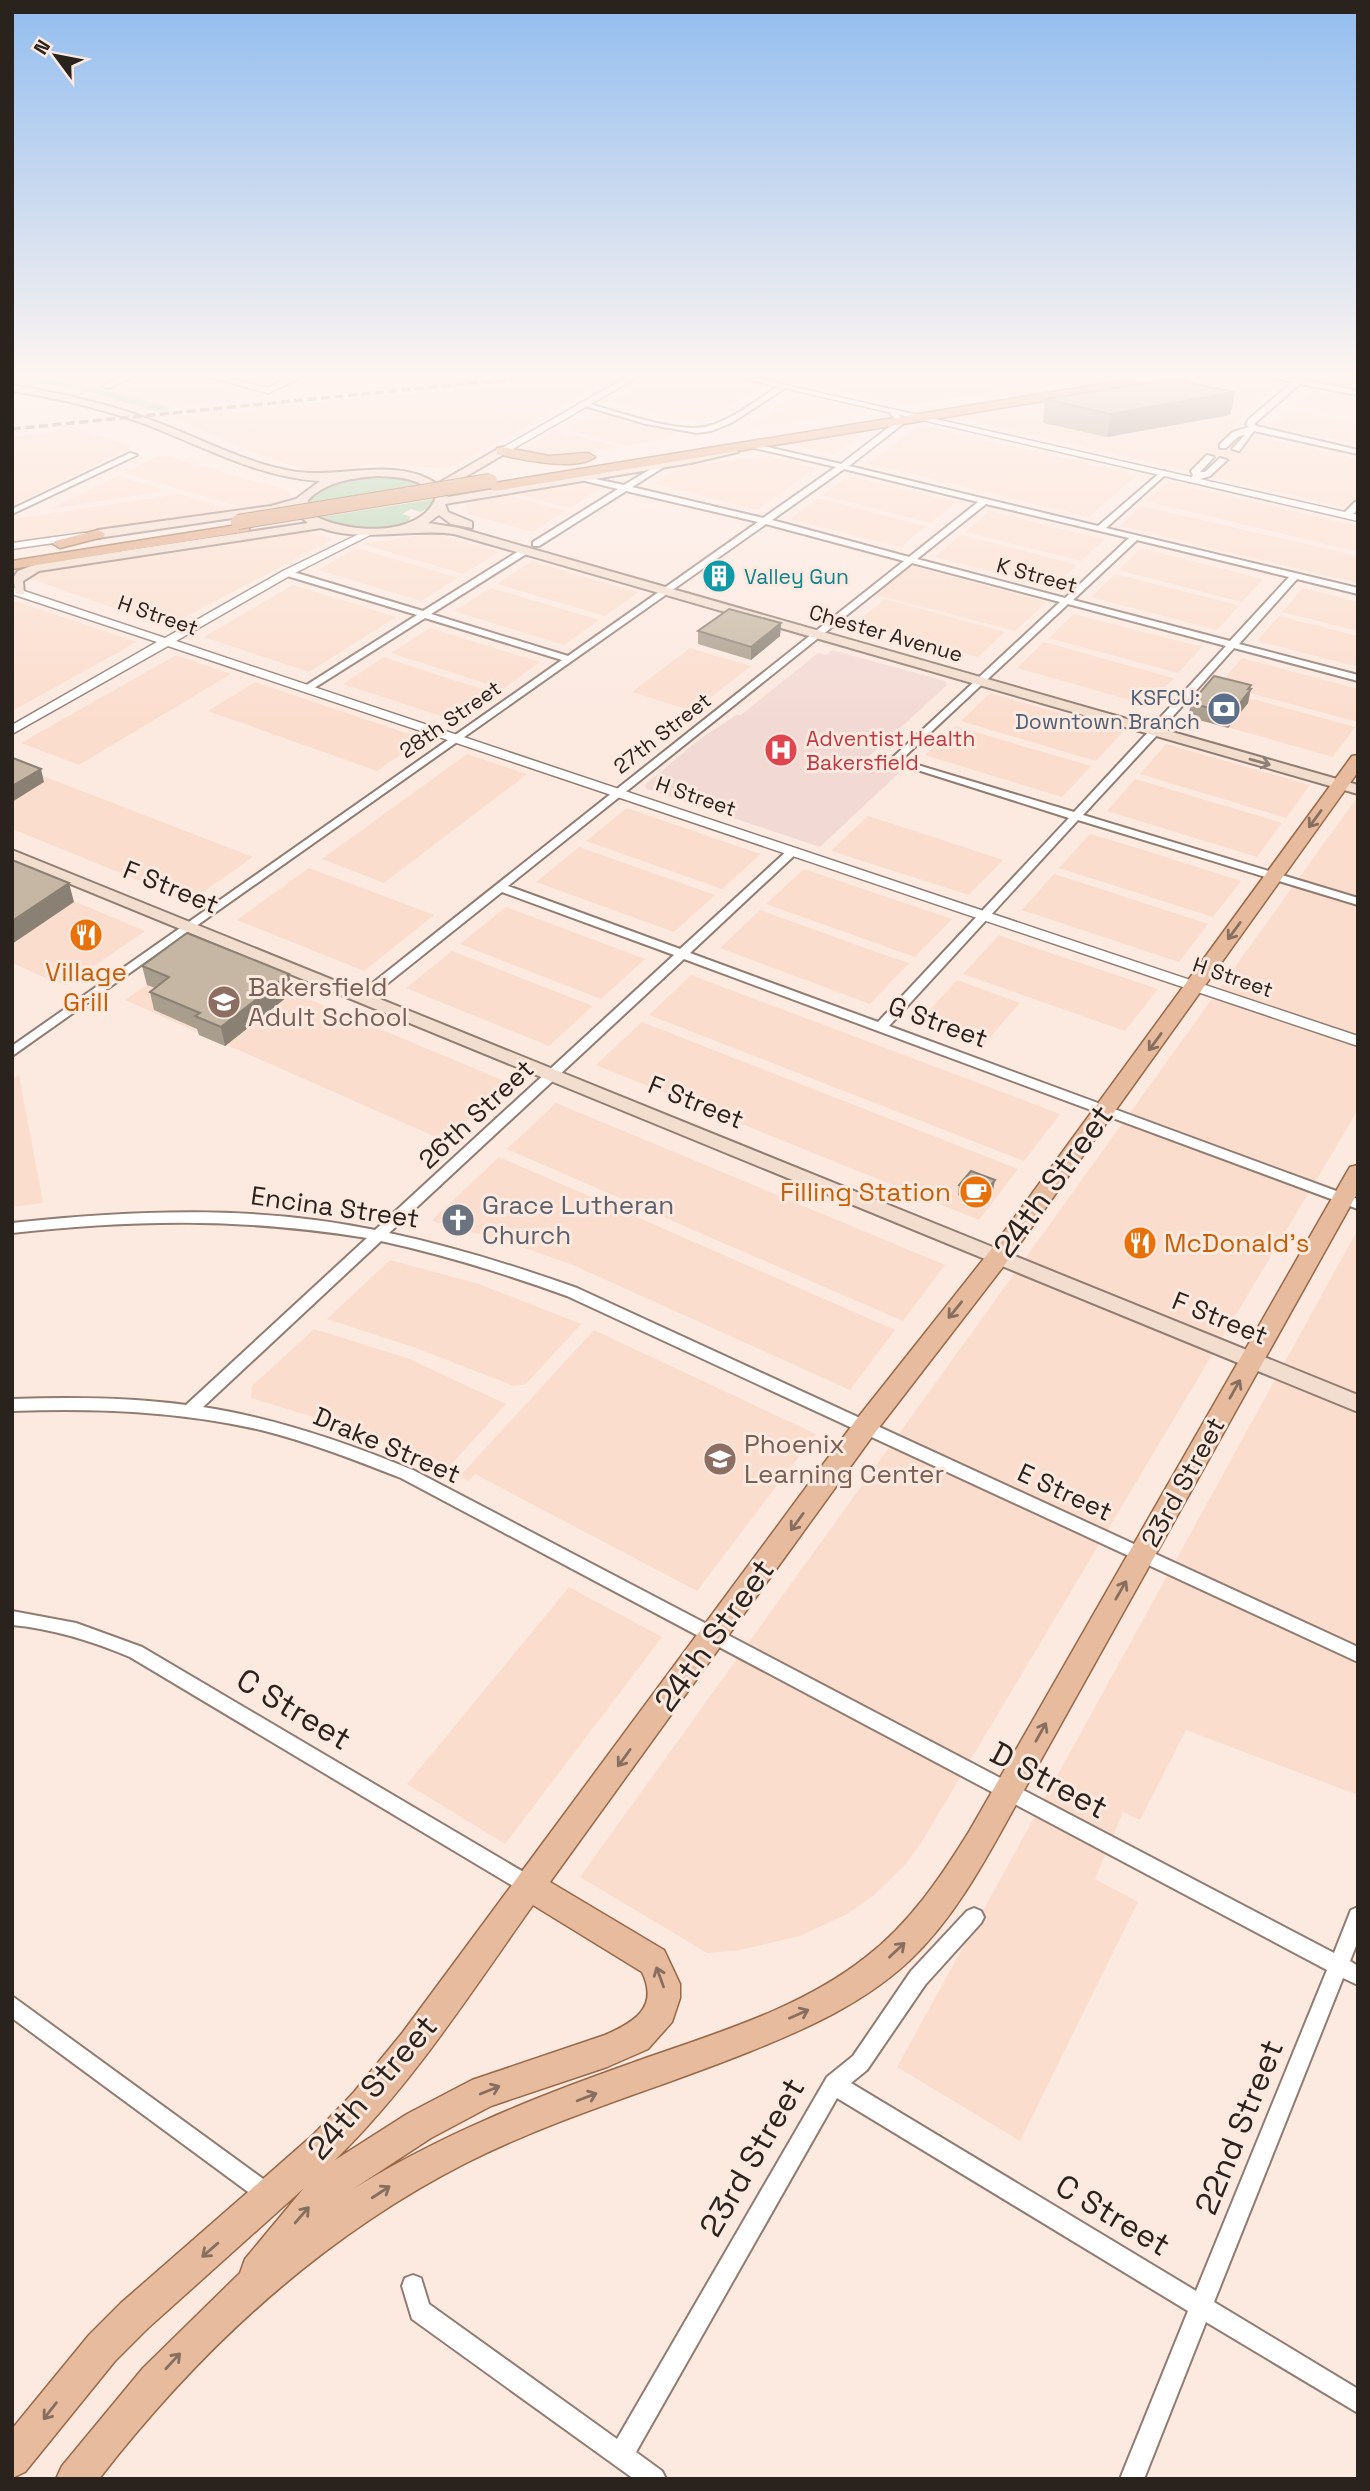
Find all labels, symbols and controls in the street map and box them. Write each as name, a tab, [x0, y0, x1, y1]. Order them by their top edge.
north arrow	[21, 21, 91, 91]
text: N	[28, 35, 56, 59]
street label: K Street	[994, 551, 1080, 599]
building icon: Valley Gun	[700, 557, 738, 595]
place label: Valley Gun	[744, 563, 849, 590]
street label: H Street	[114, 589, 202, 641]
street label: Chester Avenue	[806, 598, 966, 668]
street label: 28th Street	[394, 674, 506, 764]
place label: KSFCU: Downtown Branch	[1015, 684, 1200, 735]
street label: 27th Street	[608, 687, 716, 779]
bank icon: KSFCU: Downtown Branch	[1205, 690, 1243, 728]
place label: Adventist Health Bakersfield	[806, 725, 975, 776]
hospital icon: Adventist Health Bakersfield	[762, 731, 800, 769]
one-way arrow	[1249, 757, 1271, 770]
street label: H Street	[652, 770, 740, 822]
one-way arrow	[1308, 810, 1323, 829]
street label: F Street	[118, 852, 224, 922]
restaurant icon: Village Grill	[67, 916, 105, 954]
one-way arrow	[1227, 921, 1241, 940]
street label: H Street	[1189, 951, 1277, 1003]
place label: Village Grill	[45, 955, 127, 1019]
place label: Bakersfield Adult School	[248, 970, 408, 1034]
school or university icon: Bakersfield Adult School	[205, 983, 243, 1021]
street label: G Street	[884, 988, 992, 1056]
one-way arrow	[1147, 1032, 1162, 1050]
street label: 26th Street	[411, 1052, 541, 1176]
street label: F Street	[643, 1067, 749, 1137]
street label: 24th Street	[984, 1097, 1122, 1265]
cafe icon: Filling Station	[957, 1173, 995, 1211]
place label: Filling Station	[780, 1175, 951, 1209]
street label: Encina Street	[249, 1178, 421, 1236]
place label: Grace Lutheran Church	[482, 1188, 674, 1252]
church icon: Grace Lutheran Church	[439, 1201, 477, 1239]
restaurant icon: McDonald's	[1121, 1224, 1159, 1262]
place label: McDonald's	[1164, 1226, 1309, 1260]
street label: F Street	[1167, 1283, 1273, 1353]
one-way arrow	[948, 1300, 963, 1319]
one-way arrow	[1228, 1379, 1242, 1399]
street label: Drake Street	[308, 1399, 466, 1491]
street label: 23rd Street	[1133, 1411, 1233, 1553]
place label: Phoenix Learning Center	[744, 1427, 944, 1491]
school or university icon: Phoenix Learning Center	[701, 1440, 739, 1478]
street label: E Street	[1012, 1455, 1118, 1529]
one-way arrow	[790, 1512, 804, 1531]
street label: 24th Street	[645, 1551, 783, 1719]
one-way arrow	[1115, 1581, 1129, 1601]
street label: C Street	[229, 1659, 359, 1759]
one-way arrow	[1034, 1723, 1048, 1743]
street label: D Street	[983, 1732, 1115, 1828]
one-way arrow	[617, 1748, 631, 1767]
one-way arrow	[888, 1942, 905, 1959]
one-way arrow	[653, 1967, 665, 1988]
street label: 24th Street	[298, 2006, 446, 2168]
one-way arrow	[788, 2007, 809, 2020]
street label: 22nd Street	[1186, 2034, 1292, 2220]
street label: 23rd Street	[691, 2071, 813, 2243]
one-way arrow	[479, 2083, 500, 2096]
one-way arrow	[575, 2090, 597, 2102]
street label: C Street	[1048, 2165, 1178, 2265]
one-way arrow	[370, 2184, 390, 2198]
one-way arrow	[294, 2207, 310, 2225]
one-way arrow	[201, 2242, 219, 2258]
one-way arrow	[165, 2352, 181, 2370]
one-way arrow	[42, 2402, 57, 2420]

